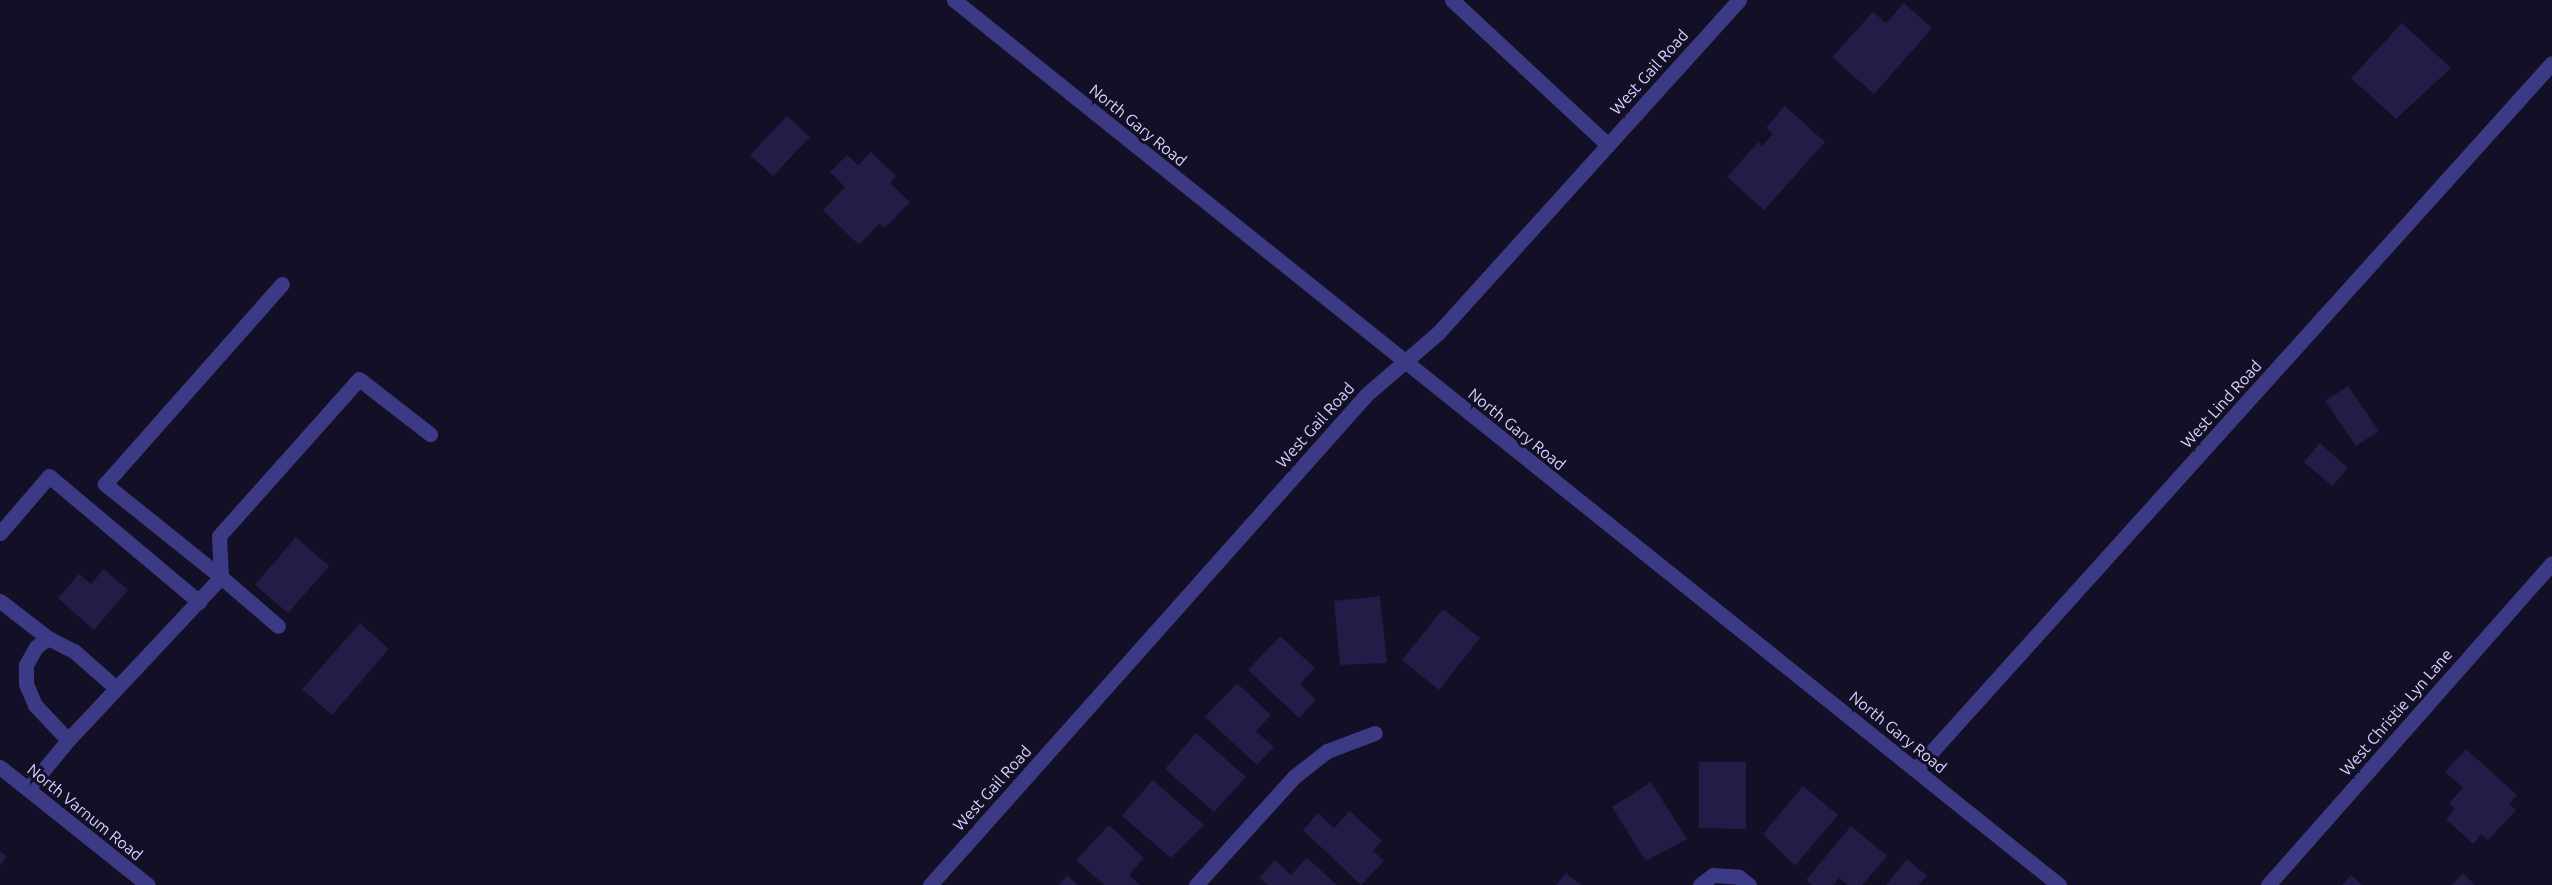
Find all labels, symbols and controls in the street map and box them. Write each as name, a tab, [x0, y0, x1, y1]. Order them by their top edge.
street label: West Gail Road	[1606, 26, 1692, 118]
street label: North Gary Road	[1086, 80, 1190, 170]
street label: West Lind Road	[2177, 356, 2265, 452]
street label: West Gail Road	[1272, 379, 1358, 471]
street label: North Gary Road	[1465, 384, 1569, 474]
street label: West Christie Lyn Lane	[2336, 645, 2456, 779]
street label: North Gary Road	[1846, 687, 1950, 777]
street label: West Gail Road	[949, 742, 1035, 834]
street label: North Varnum Road	[23, 760, 147, 864]

